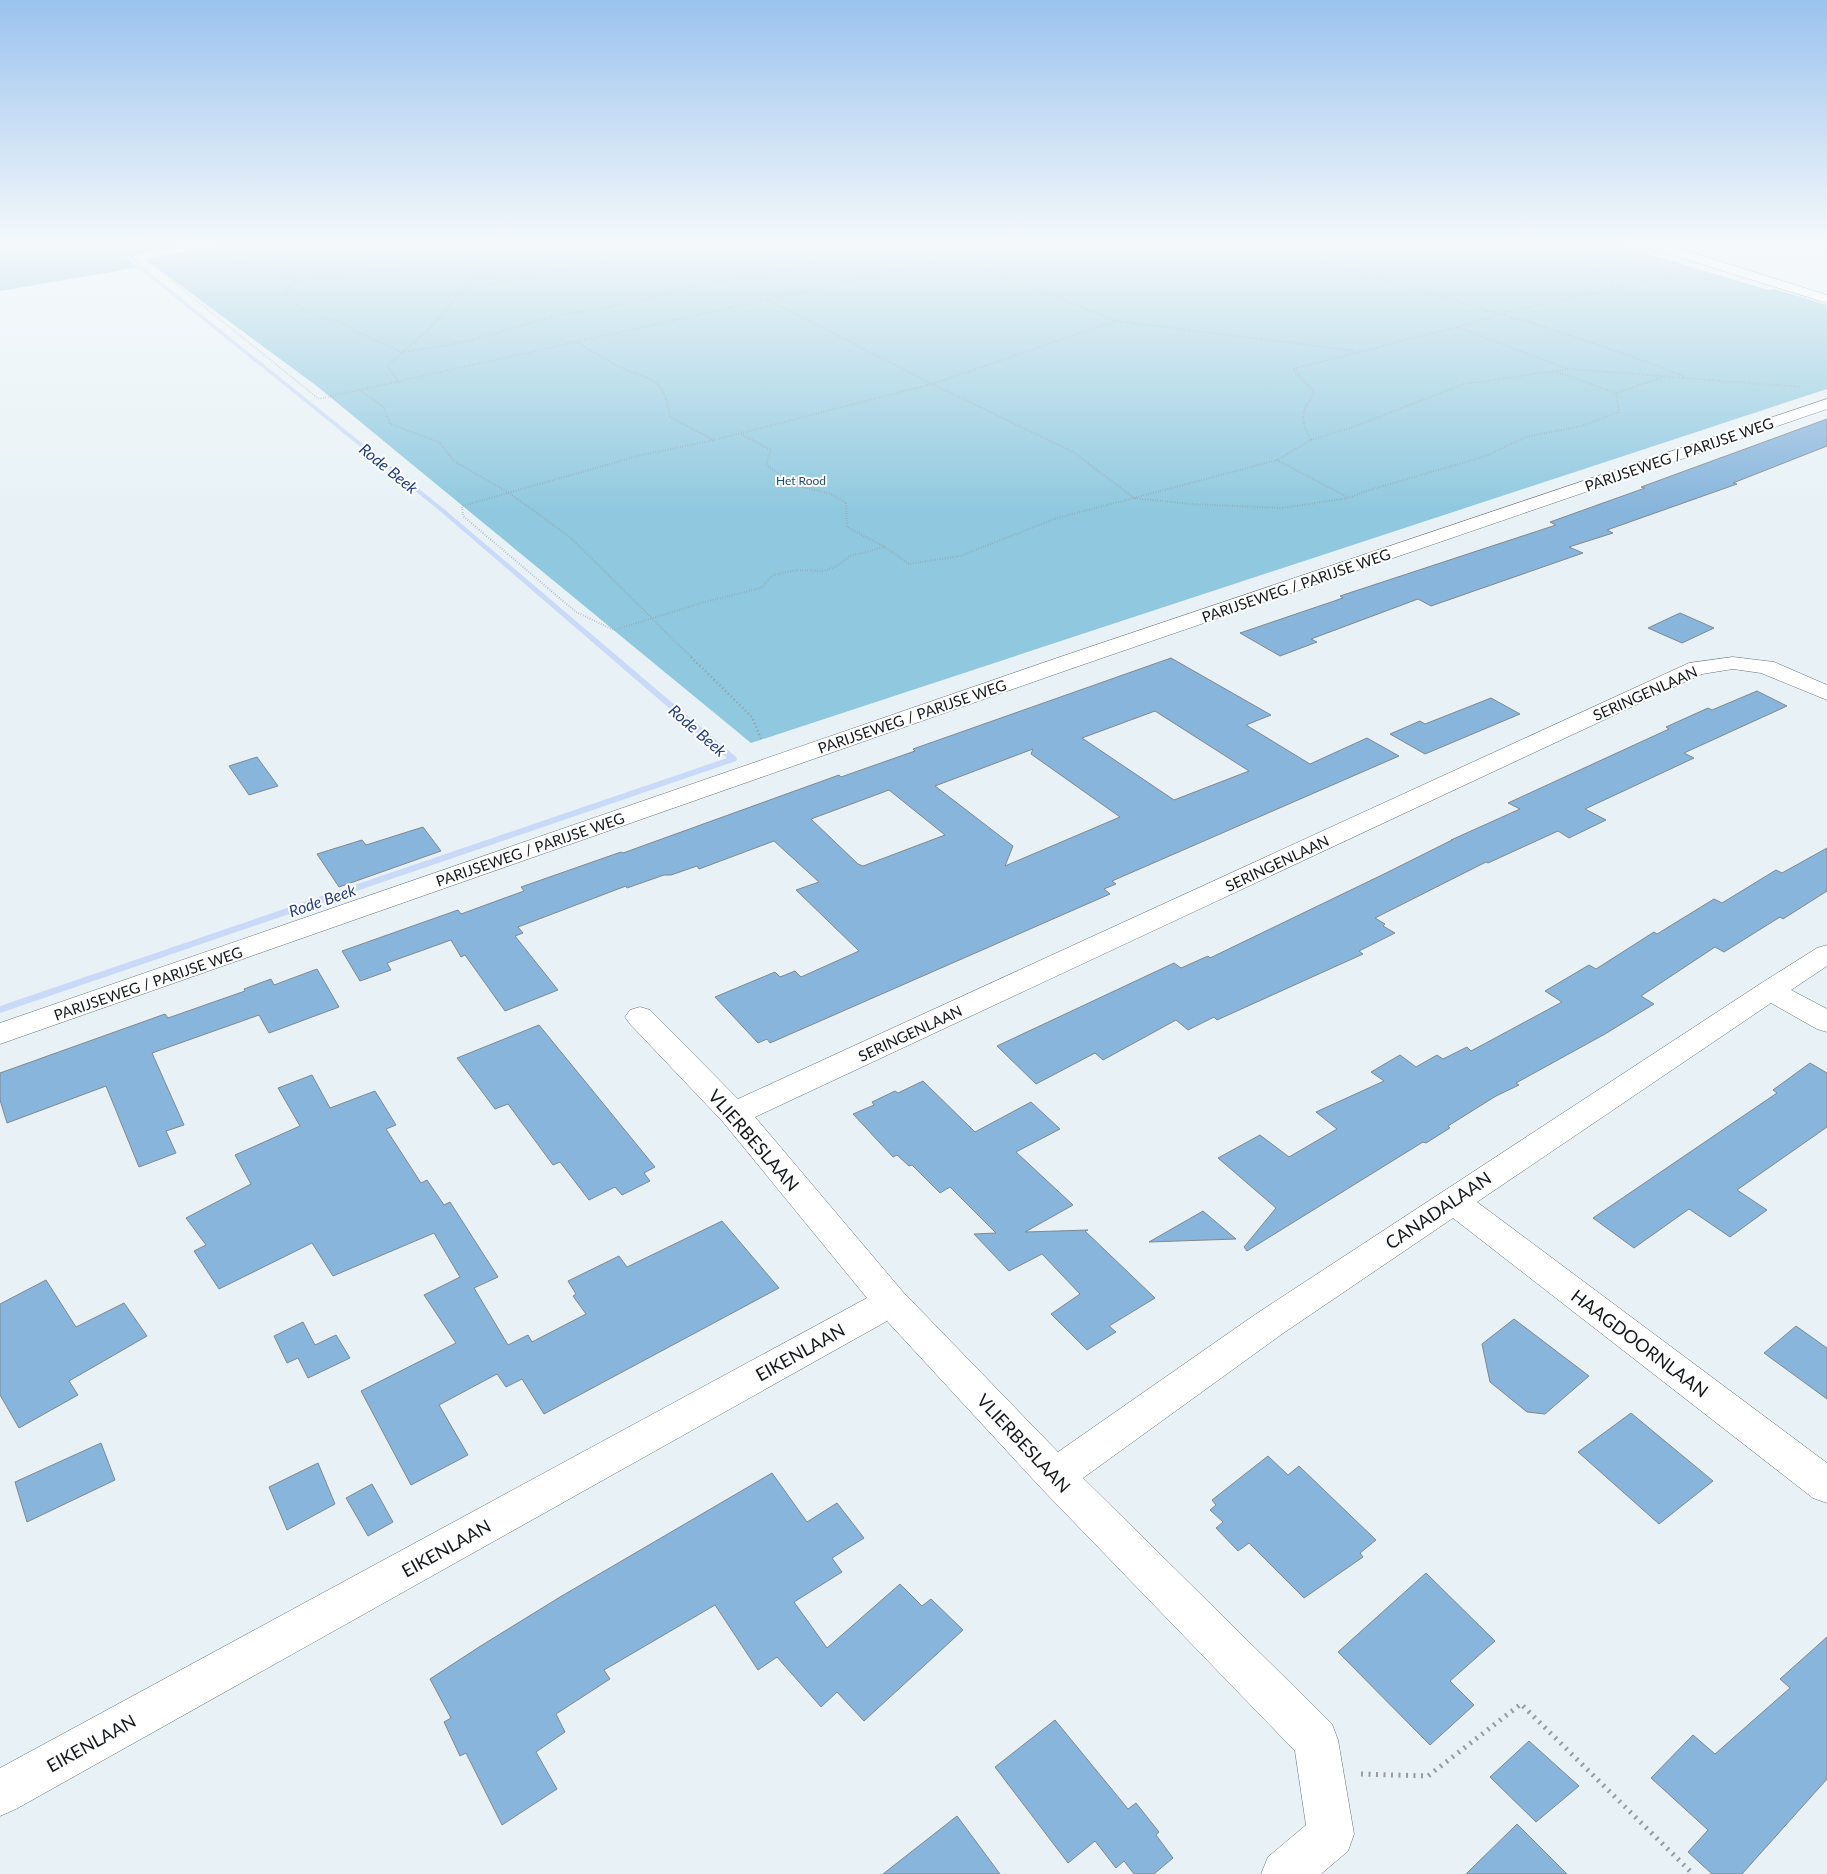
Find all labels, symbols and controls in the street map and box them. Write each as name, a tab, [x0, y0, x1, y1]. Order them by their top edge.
street label: PARIJSEWEG / PARIJSE WEG	[1582, 413, 1776, 495]
water label: Rode Beek	[356, 439, 422, 497]
park label: Het Rood	[776, 473, 826, 488]
street label: PARIJSEWEG / PARIJSE WEG	[1199, 544, 1393, 626]
street label: SERINGENLAAN	[1590, 662, 1700, 724]
street label: PARIJSEWEG / PARIJSE WEG	[815, 675, 1009, 757]
water label: Rode Beek	[666, 700, 731, 760]
street label: PARIJSEWEG / PARIJSE WEG	[433, 808, 627, 890]
street label: SERINGENLAAN	[1222, 831, 1332, 895]
water label: Rode Beek	[286, 880, 358, 920]
street label: PARIJSEWEG / PARIJSE WEG	[51, 942, 245, 1024]
street label: SERINGENLAAN	[855, 1001, 965, 1065]
street label: VLIERBESLAAN	[704, 1085, 804, 1195]
street label: CANADALAAN	[1381, 1166, 1495, 1254]
street label: HAAGDOORNLAAN	[1567, 1284, 1713, 1402]
street label: EIKENLAAN	[751, 1318, 849, 1386]
street label: VLIERBESLAAN	[973, 1389, 1075, 1497]
street label: EIKENLAAN	[397, 1514, 495, 1582]
street label: EIKENLAAN	[42, 1709, 140, 1777]

